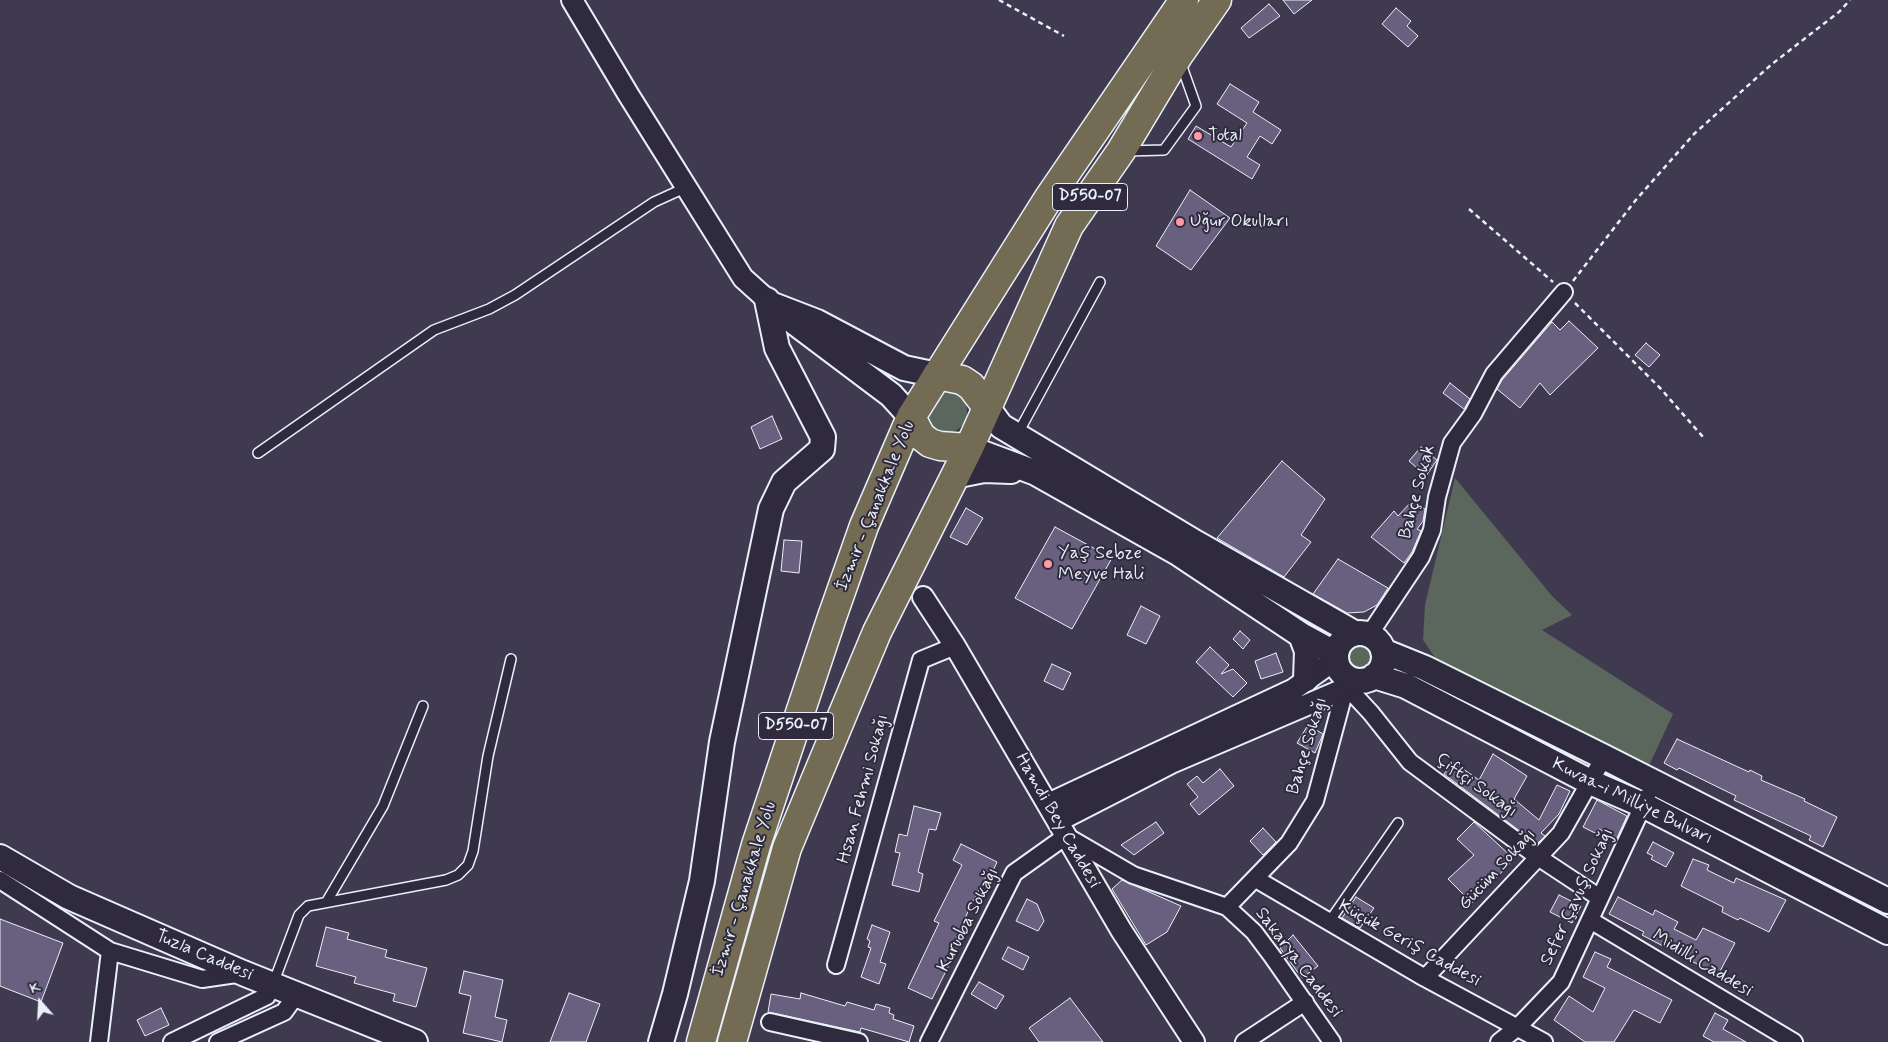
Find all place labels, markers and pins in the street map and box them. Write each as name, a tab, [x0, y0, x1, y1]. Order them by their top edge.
place label: Total	[1208, 125, 1242, 147]
marker: Total	[1192, 130, 1204, 142]
place label: Uğur Okulları	[1190, 211, 1289, 233]
marker: Uğur Okulları	[1174, 216, 1186, 228]
place label: Yaş Sebze Meyve Hali	[1058, 543, 1145, 586]
marker: Yaş Sebze Meyve Hali	[1042, 558, 1054, 570]

